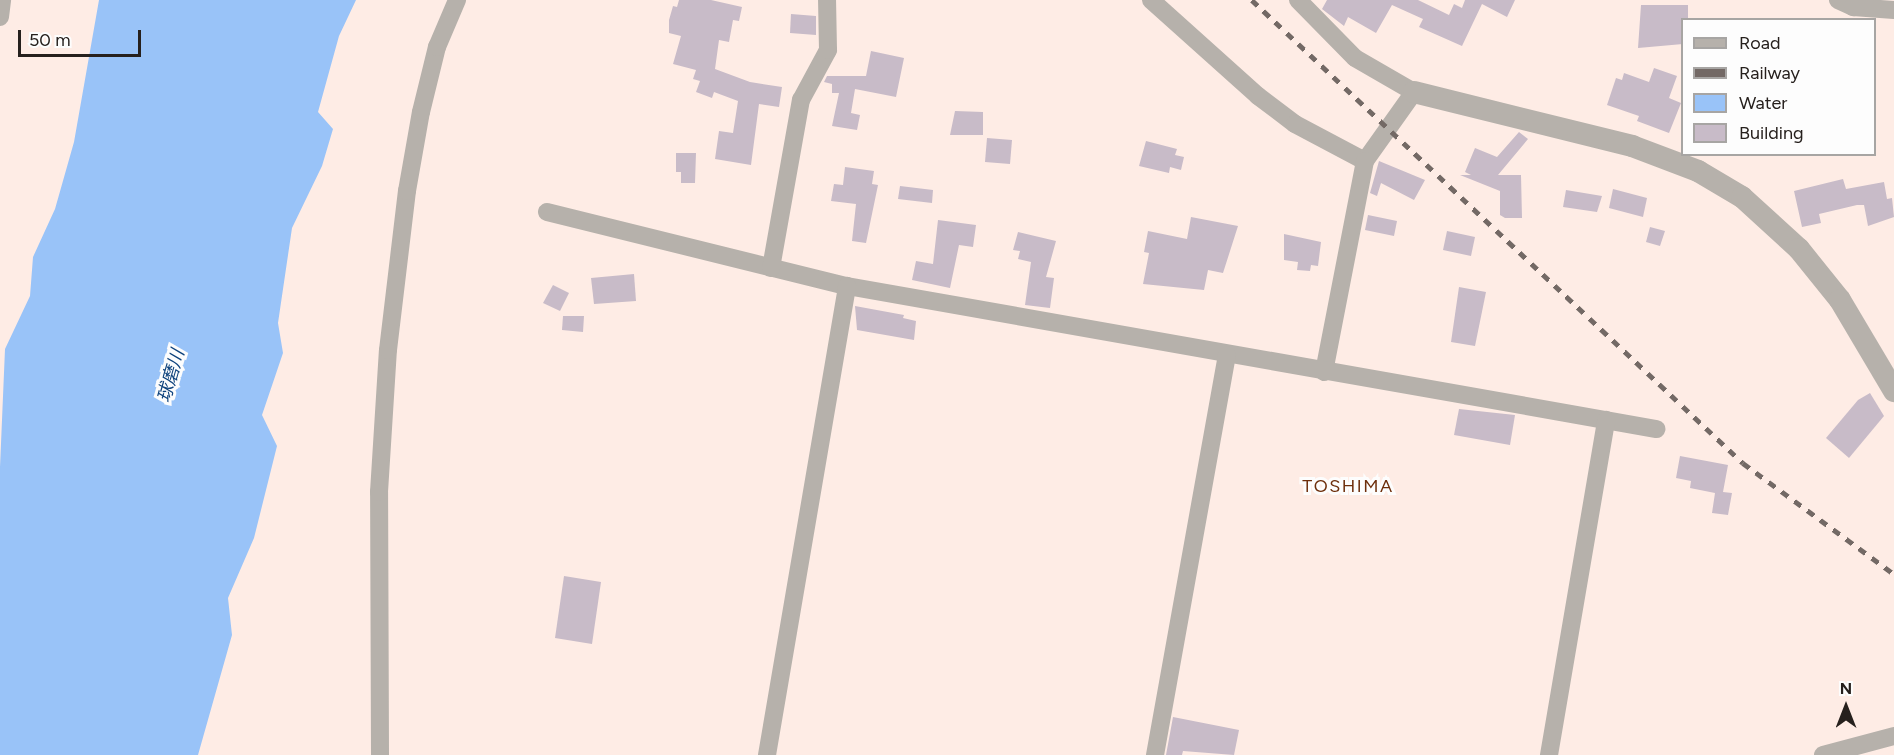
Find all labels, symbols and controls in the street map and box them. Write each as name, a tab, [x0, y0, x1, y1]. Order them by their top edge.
scale bar	[21, 18, 144, 56]
legend	[1681, 18, 1876, 156]
text: 50 m	[29, 29, 71, 51]
text: Road	[1739, 32, 1780, 54]
text: Railway	[1739, 62, 1800, 84]
text: Water	[1739, 92, 1787, 114]
text: Building	[1739, 122, 1804, 144]
water label: 球磨川	[153, 347, 189, 405]
district label: TOSHIMA	[1302, 475, 1394, 497]
north arrow	[1816, 677, 1876, 737]
text: N	[1840, 679, 1852, 698]

